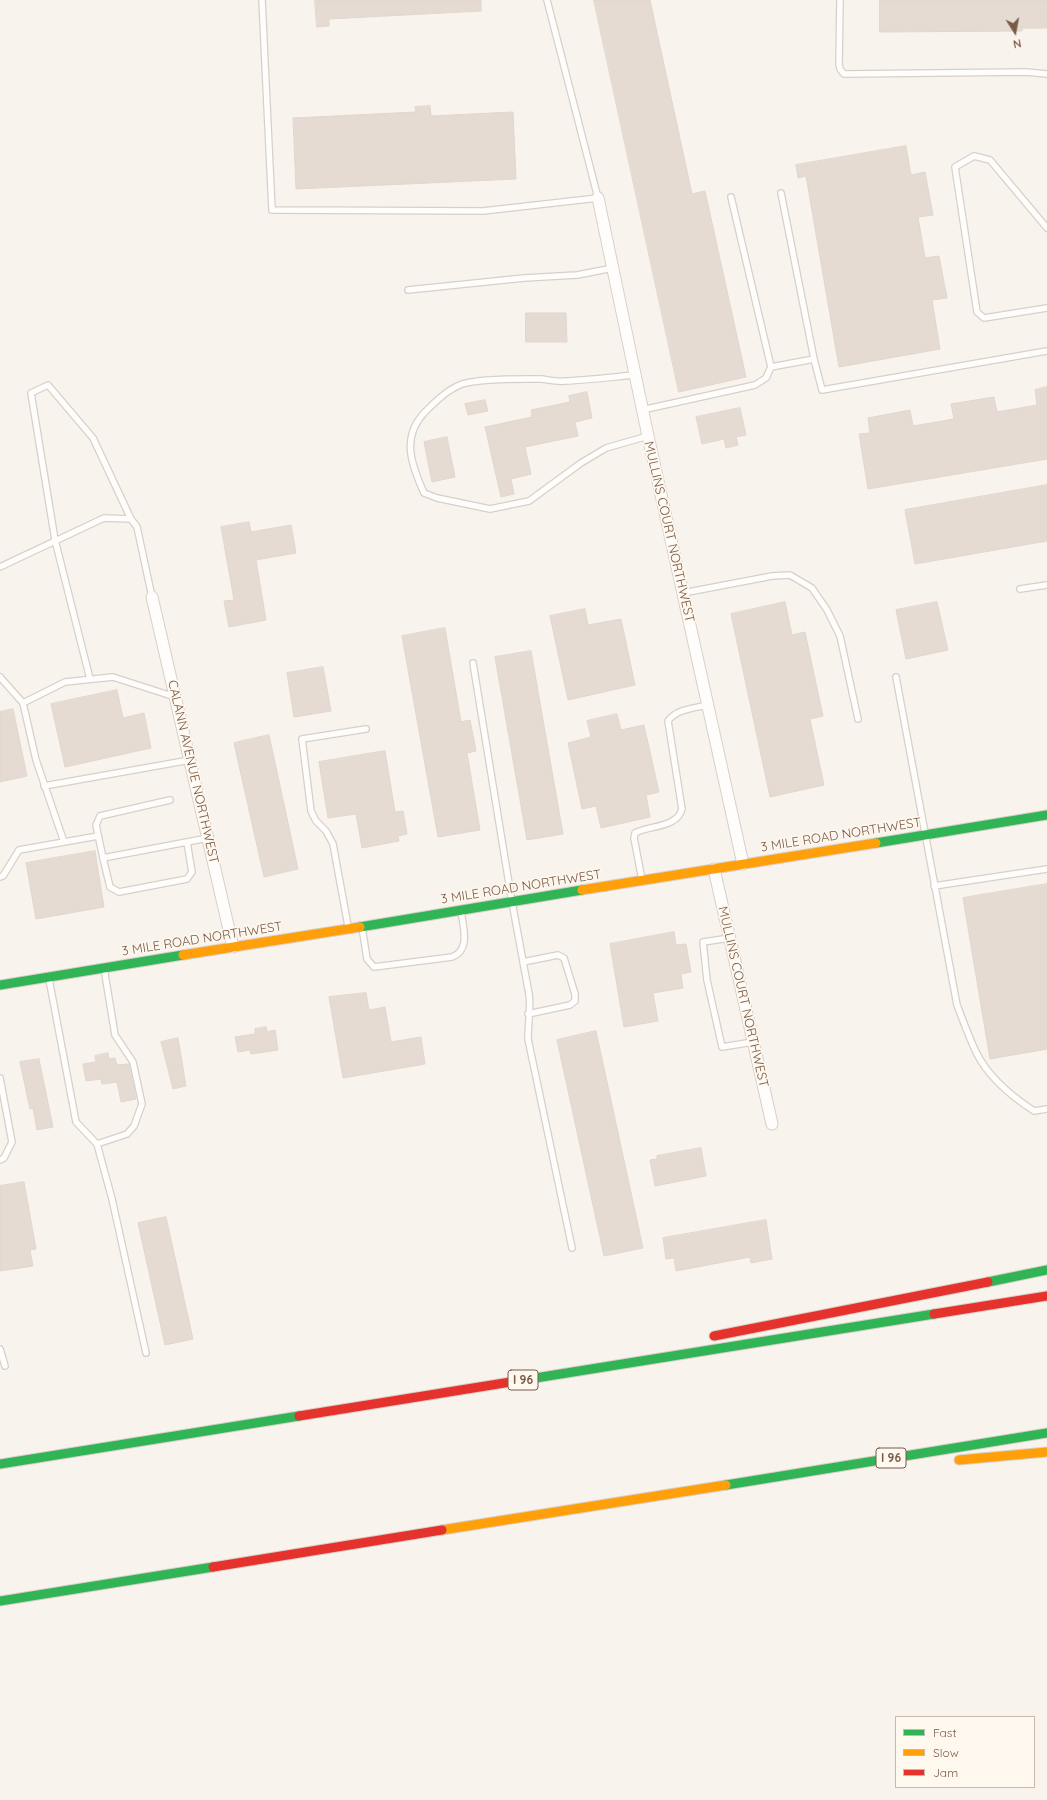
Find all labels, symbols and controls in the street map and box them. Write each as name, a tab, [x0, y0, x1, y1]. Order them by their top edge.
north arrow	[995, 12, 1035, 52]
text: N	[1012, 36, 1023, 51]
street label: MULLINS COURT NORTHWEST	[641, 440, 697, 624]
street label: CALANN AVENUE NORTHWEST	[164, 679, 222, 865]
street label: 3 MILE ROAD NORTHWEST	[760, 815, 922, 855]
street label: 3 MILE ROAD NORTHWEST	[440, 867, 602, 907]
street label: MULLINS COURT NORTHWEST	[715, 905, 771, 1089]
street label: 3 MILE ROAD NORTHWEST	[121, 919, 283, 959]
road number: I 96	[508, 1370, 538, 1390]
road number: I 96	[876, 1448, 906, 1468]
legend	[895, 1716, 1035, 1788]
text: Fast	[933, 1725, 957, 1740]
text: Slow	[933, 1745, 959, 1760]
text: Jam	[933, 1765, 958, 1780]

